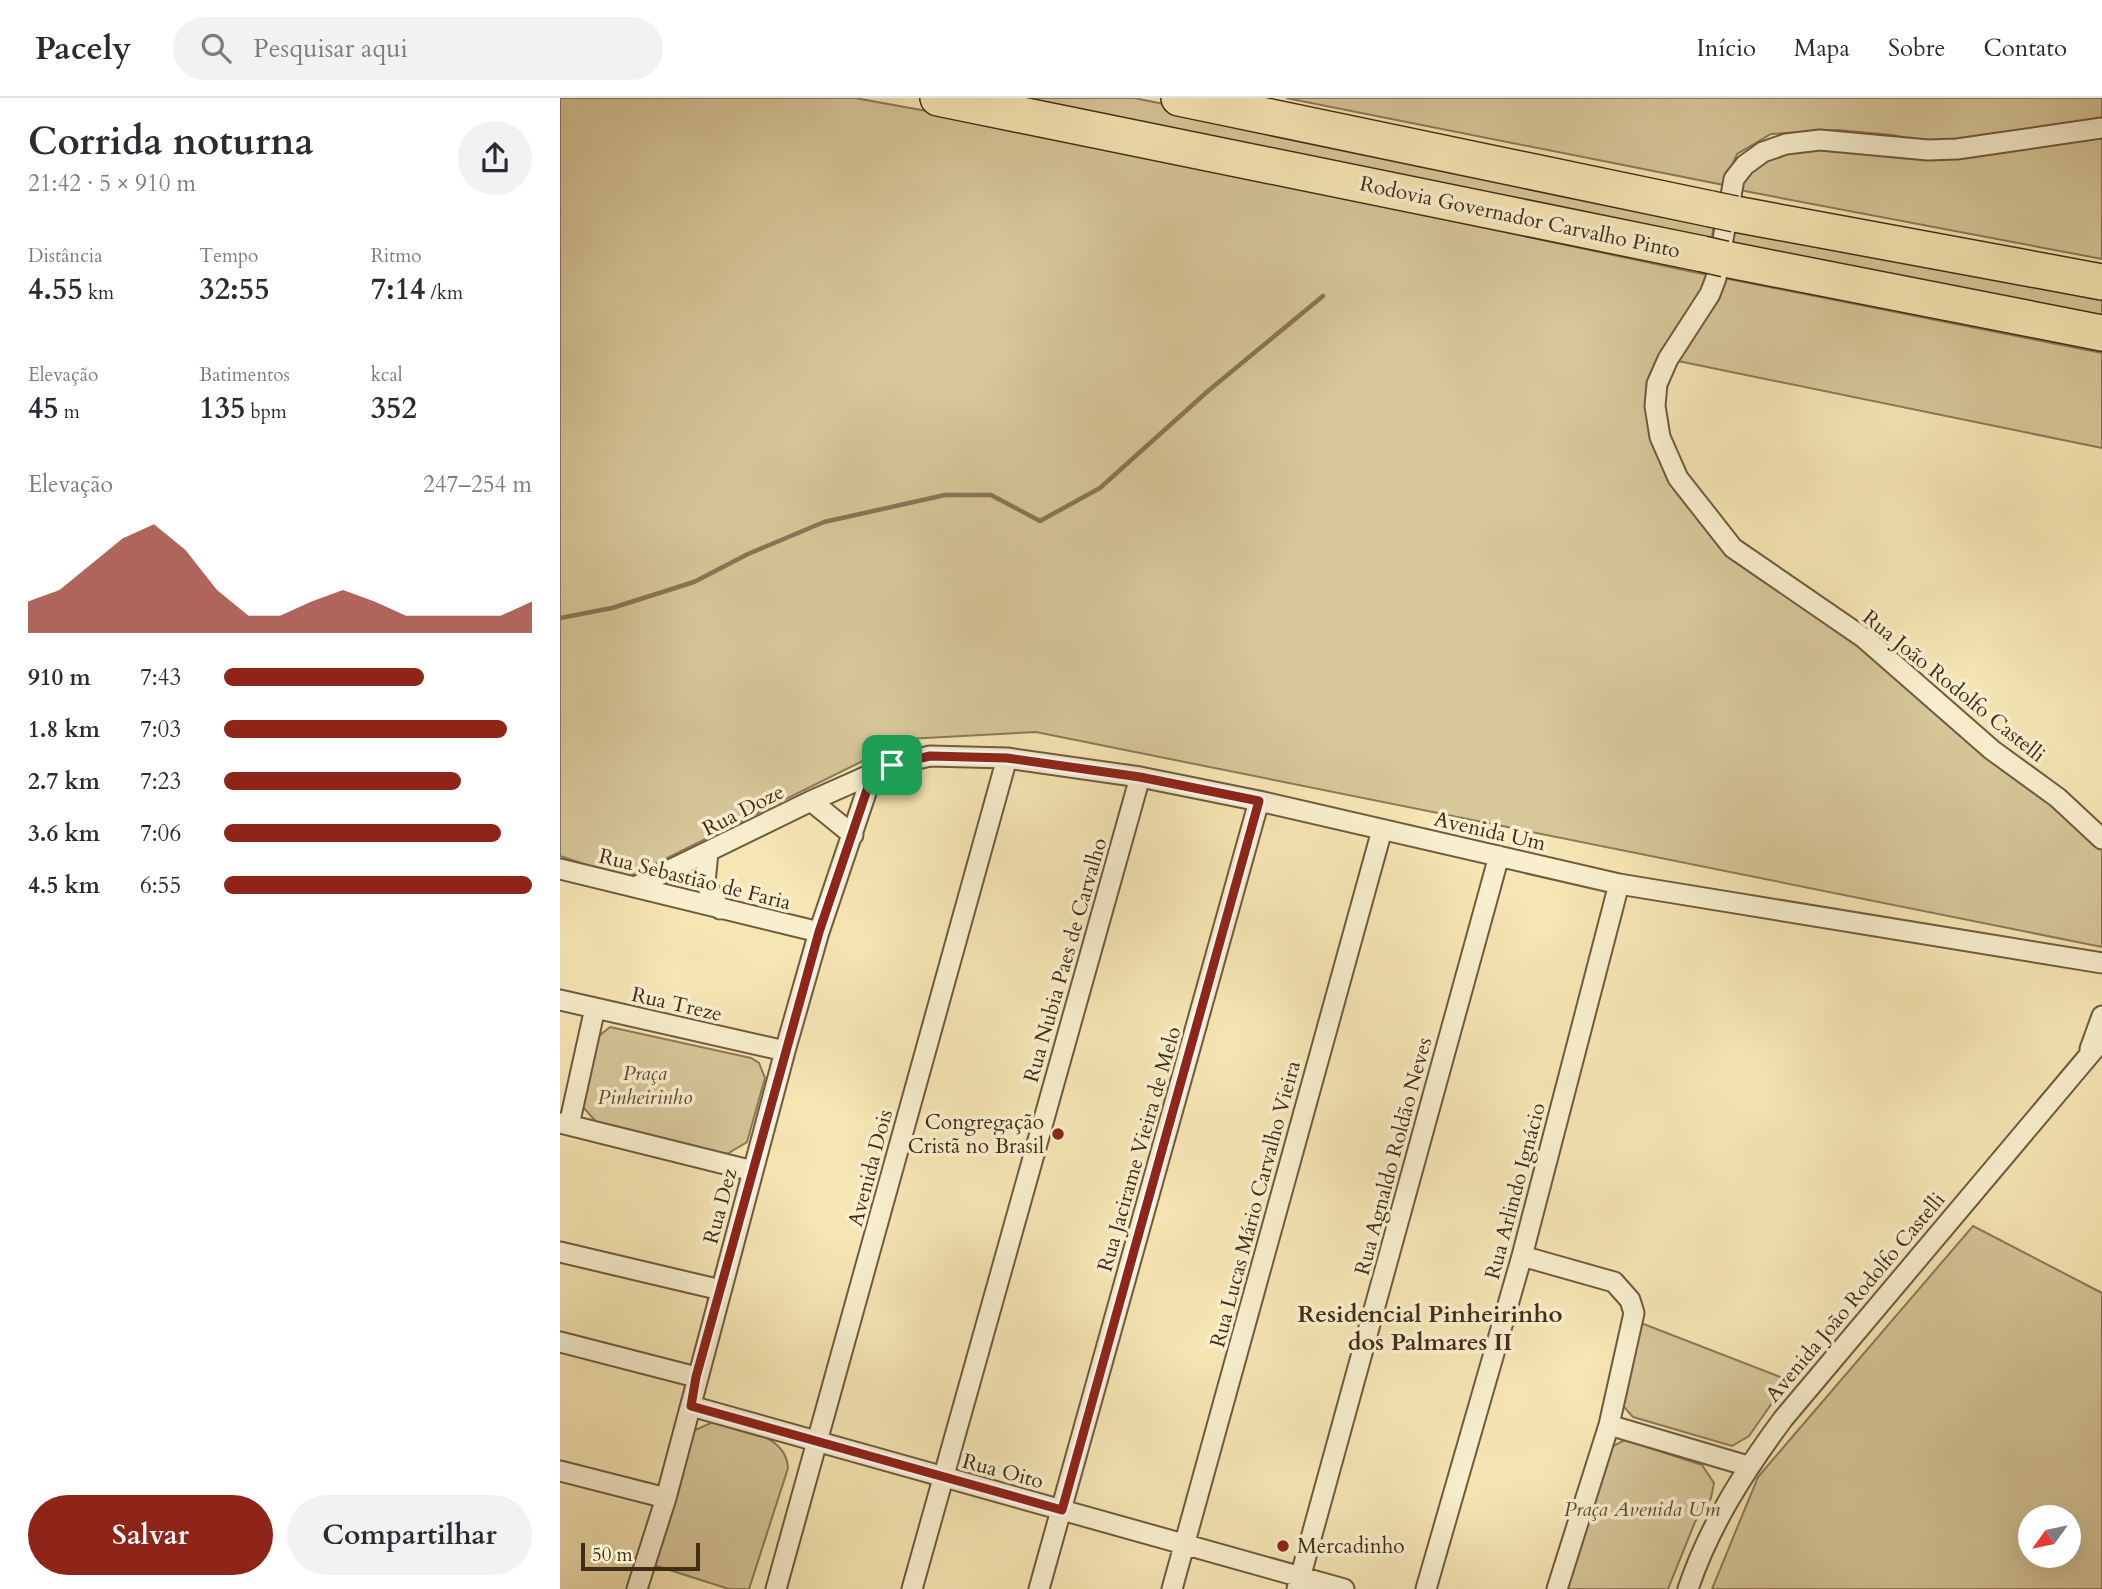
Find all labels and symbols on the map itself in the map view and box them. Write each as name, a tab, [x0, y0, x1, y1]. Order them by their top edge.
street label: Rodovia Governador Carvalho Pinto	[1357, 169, 1683, 266]
street label: Rua João Rodolfo Castelli	[1856, 604, 2051, 769]
pin	[862, 735, 922, 795]
street label: Rua Doze	[697, 778, 789, 843]
street label: Avenida Um	[1431, 805, 1549, 858]
street label: Rua Nubia Paes de Carvalho	[1017, 835, 1114, 1086]
street label: Rua Sebastião de Faria	[596, 842, 794, 917]
street label: Rua Treze	[629, 980, 725, 1029]
street label: Rua Jacirame Vieira de Melo	[1091, 1023, 1188, 1275]
street label: Rua Agnaldo Roldão Neves	[1348, 1034, 1439, 1278]
street label: Rua Lucas Mário Carvalho Vieira	[1203, 1058, 1308, 1351]
park label: Praça Pinheirinho	[598, 1059, 693, 1112]
street label: Rua Arlindo Ignácio	[1478, 1100, 1553, 1283]
street label: Avenida Dois	[841, 1106, 900, 1230]
place label: Congregação Cristã no Brasil	[908, 1108, 1044, 1161]
marker: Congregação Cristã no Brasil	[1050, 1126, 1066, 1142]
street label: Rua Dez	[697, 1165, 745, 1247]
street label: Avenida João Rodolfo Castelli	[1759, 1186, 1952, 1408]
district label: Residencial Pinheirinho dos Palmares II	[1298, 1298, 1562, 1359]
street label: Rua Oito	[959, 1447, 1047, 1496]
park label: Praça Avenida Um	[1564, 1495, 1720, 1524]
north arrow	[2018, 1505, 2081, 1568]
place label: Mercadinho	[1297, 1532, 1405, 1561]
marker: Mercadinho	[1275, 1538, 1291, 1554]
scale bar	[581, 1540, 700, 1572]

